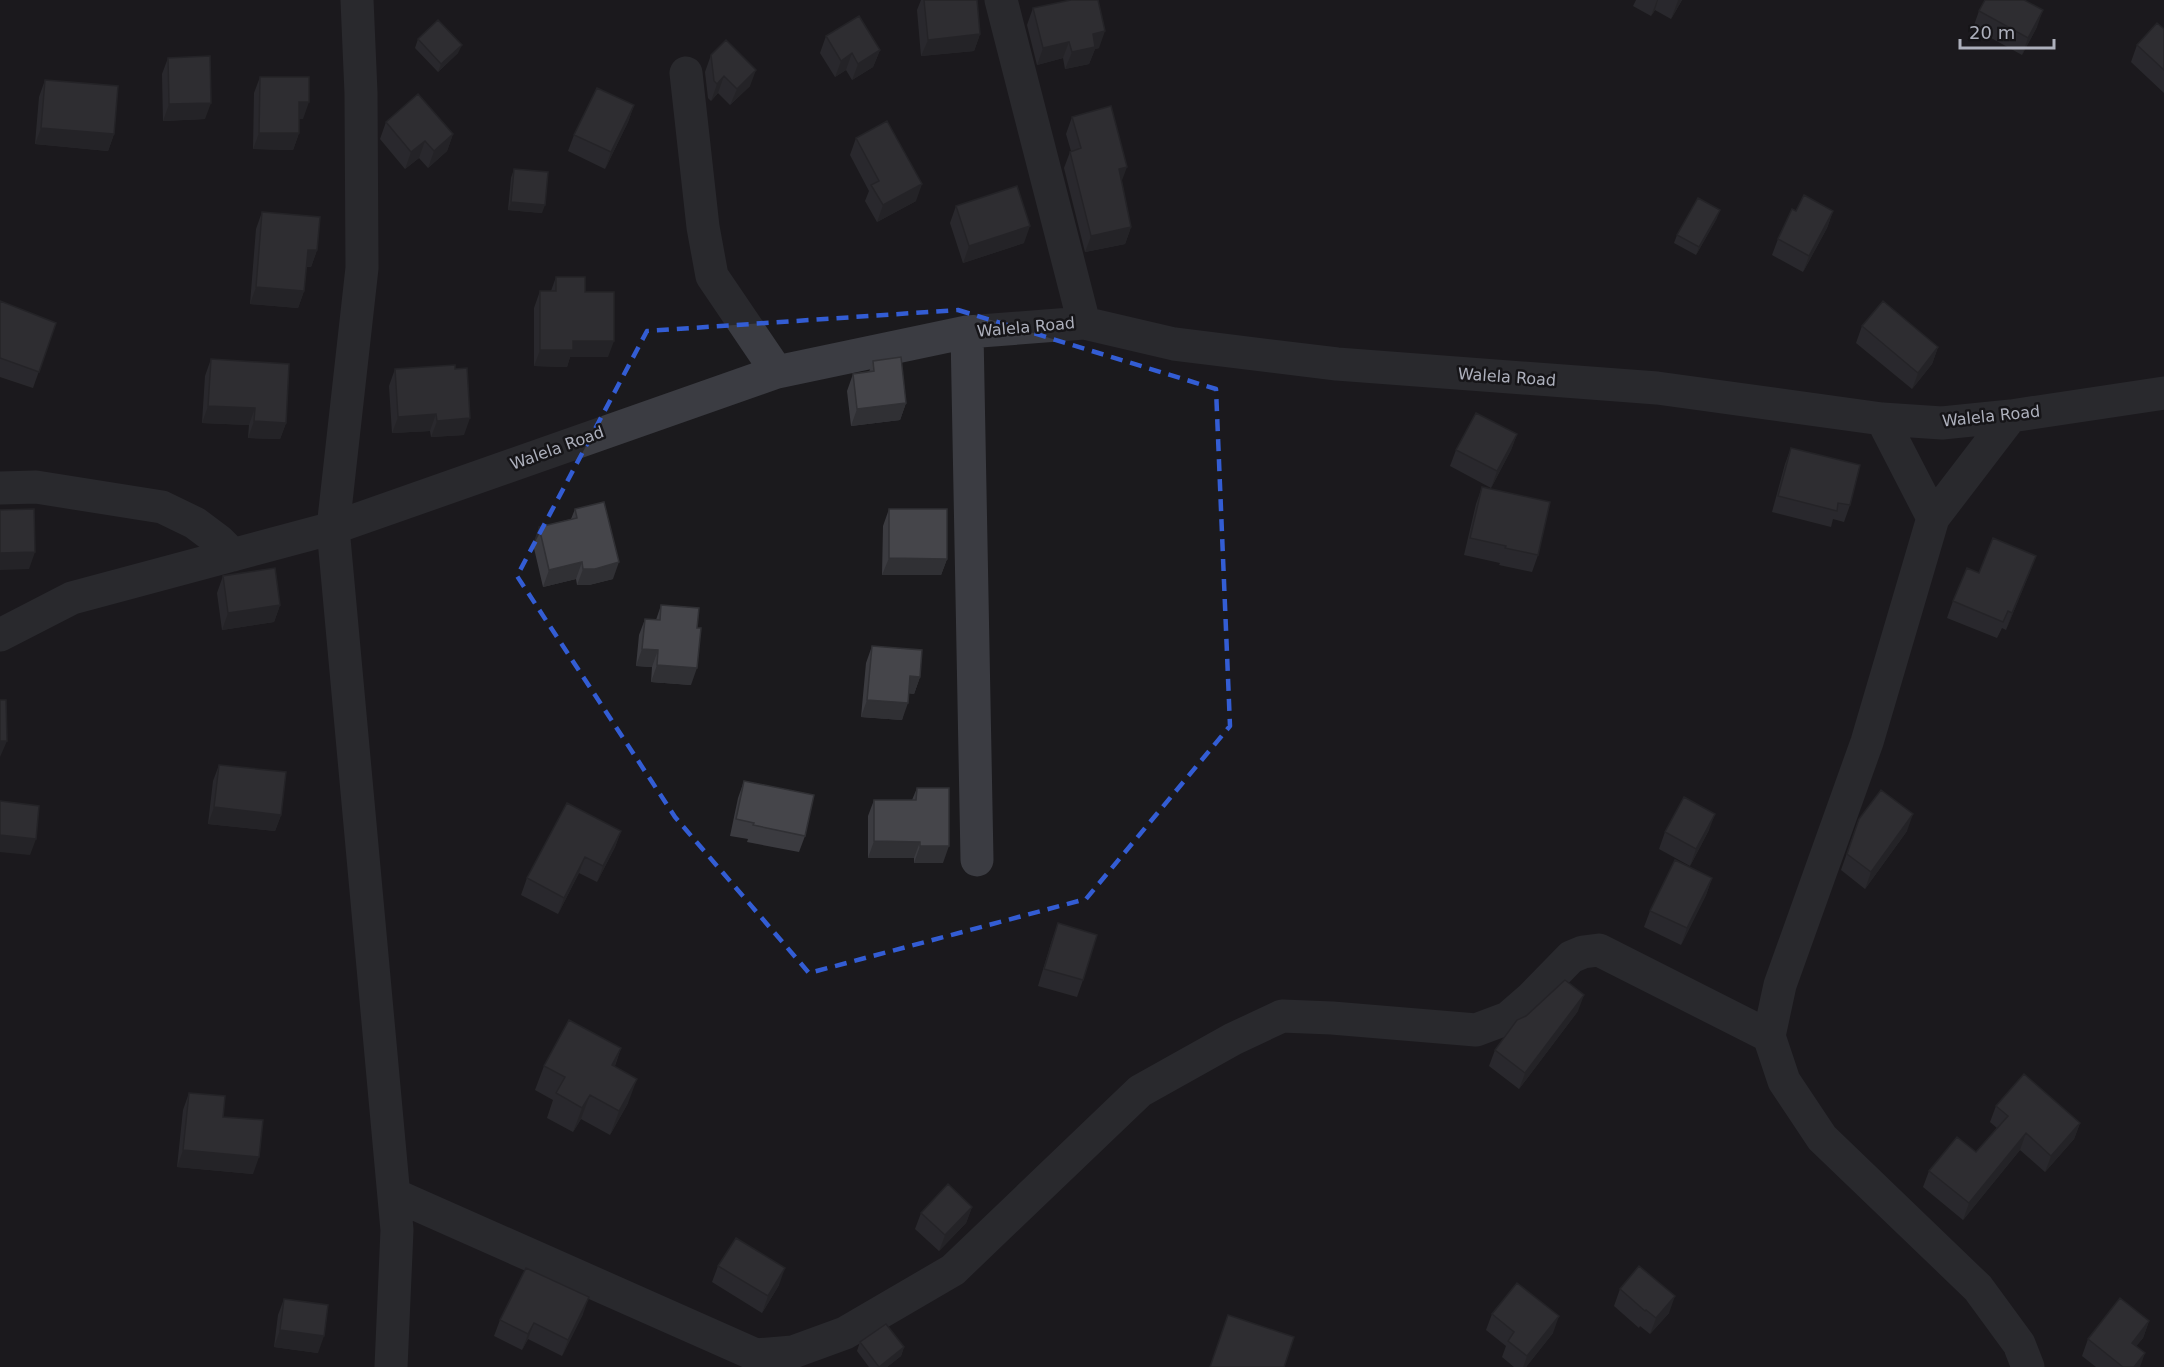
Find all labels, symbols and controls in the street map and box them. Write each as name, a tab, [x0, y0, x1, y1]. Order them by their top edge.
scale bar	[1960, 12, 2054, 50]
text: 20 m	[1969, 22, 2015, 43]
street label: Walela Road	[976, 313, 1076, 341]
street label: Walela Road	[1457, 364, 1557, 390]
street label: Walela Road	[1941, 401, 2041, 431]
street label: Walela Road	[508, 422, 606, 474]

